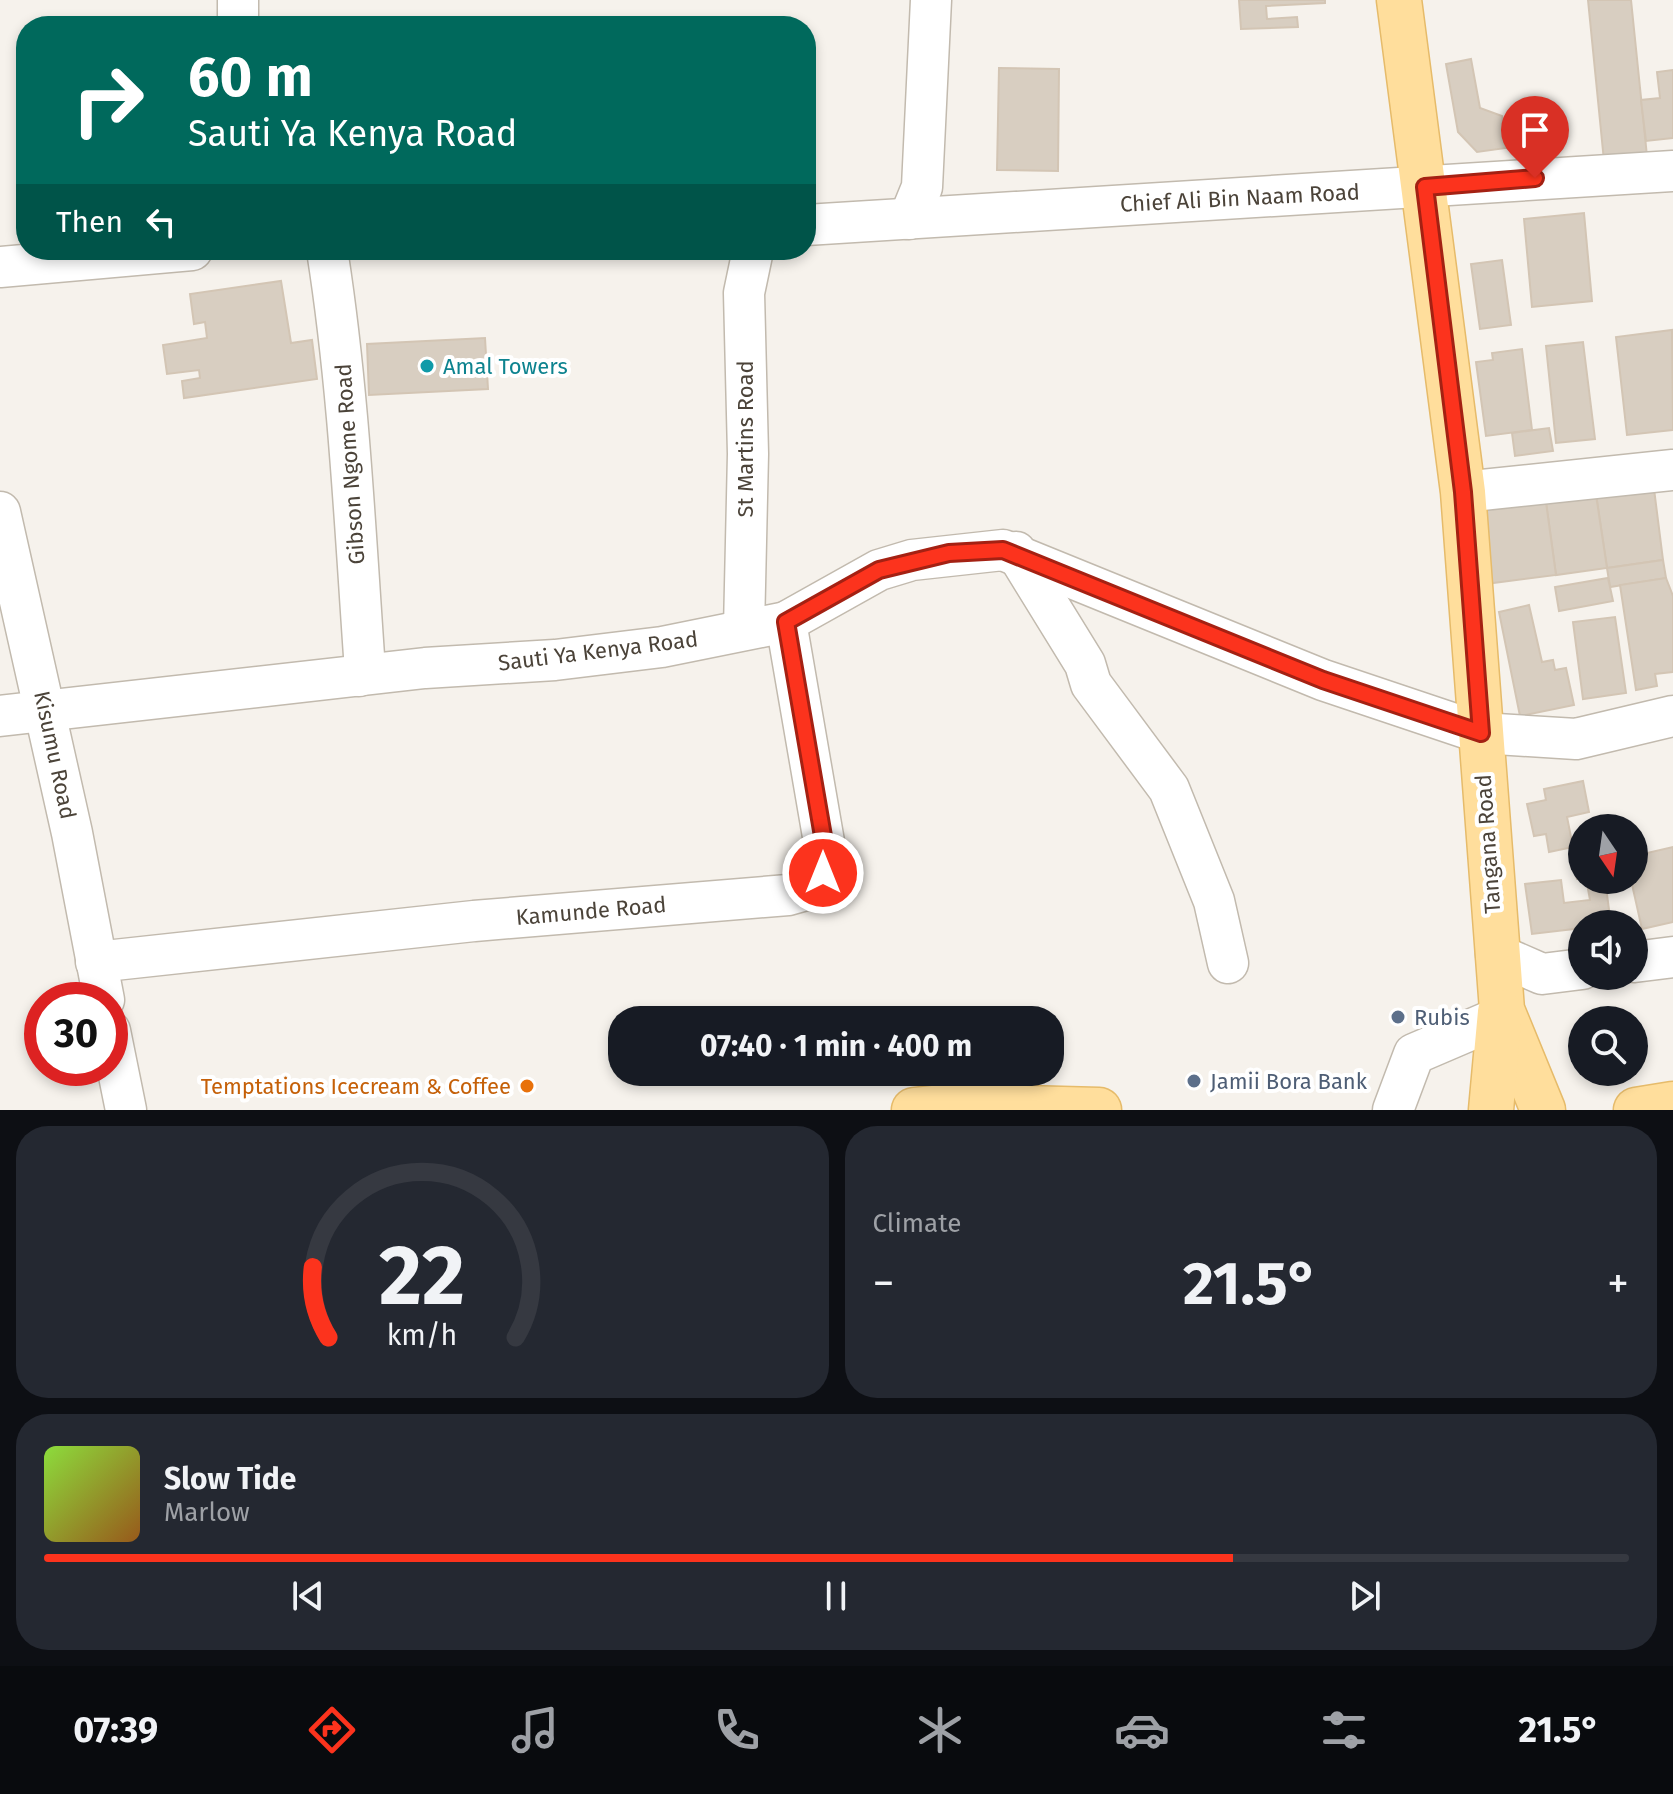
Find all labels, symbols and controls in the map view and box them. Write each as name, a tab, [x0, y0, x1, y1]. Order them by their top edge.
text: 60 m	[188, 44, 313, 111]
icon: right	[56, 48, 160, 152]
pin	[1501, 96, 1569, 178]
icon: arrive	[1513, 108, 1557, 152]
text: Sauti Ya Kenya Road	[188, 112, 517, 156]
street label: Chief Ali Bin Naam Road	[1119, 178, 1361, 218]
icon: left	[139, 200, 183, 244]
text: Then	[56, 204, 123, 240]
place label: Amal Towers	[443, 353, 568, 380]
marker: Amal Towers	[418, 357, 436, 375]
street label: St Martins Road	[732, 360, 759, 518]
street label: Gibson Ngome Road	[330, 363, 370, 565]
street label: Sauti Ya Kenya Road	[496, 625, 700, 677]
street label: Kisumu Road	[28, 688, 82, 822]
street label: Tangana Road	[1470, 773, 1506, 915]
north arrow	[1568, 814, 1648, 894]
map controls	[1568, 814, 1648, 1086]
position arrow	[781, 831, 865, 915]
street label: Kamunde Road	[515, 891, 667, 931]
button: sound	[1568, 910, 1648, 990]
speed limit sign: 30	[24, 982, 128, 1086]
place label: Rubis	[1414, 1004, 1470, 1031]
button: search	[1568, 1006, 1648, 1086]
marker: Rubis	[1389, 1008, 1407, 1026]
text: 07:40 · 1 min · 400 m	[700, 1028, 972, 1064]
place label: Jamii Bora Bank	[1210, 1068, 1368, 1095]
marker: Jamii Bora Bank	[1185, 1072, 1203, 1090]
place label: Temptations Icecream & Coffee	[201, 1073, 511, 1100]
marker: Temptations Icecream & Coffee	[518, 1077, 536, 1095]
text: Climate	[873, 1208, 961, 1239]
text: 22	[379, 1226, 465, 1326]
text: 21.5°	[1183, 1248, 1318, 1320]
text: −	[873, 1257, 895, 1310]
text: +	[1607, 1257, 1629, 1310]
text: km/h	[387, 1318, 458, 1353]
text: Slow Tide	[164, 1461, 296, 1497]
text: Marlow	[164, 1497, 250, 1528]
icon: previous	[286, 1574, 330, 1618]
icon: pause	[814, 1574, 858, 1618]
icon: next	[1343, 1574, 1387, 1618]
icon: directions	[304, 1702, 360, 1758]
icon: music	[507, 1702, 563, 1758]
icon: phone	[709, 1702, 765, 1758]
icon: climate	[912, 1702, 968, 1758]
icon: car	[1114, 1702, 1170, 1758]
icon: filters	[1316, 1702, 1372, 1758]
text: 07:39	[73, 1708, 158, 1752]
text: 21.5°	[1519, 1708, 1600, 1752]

